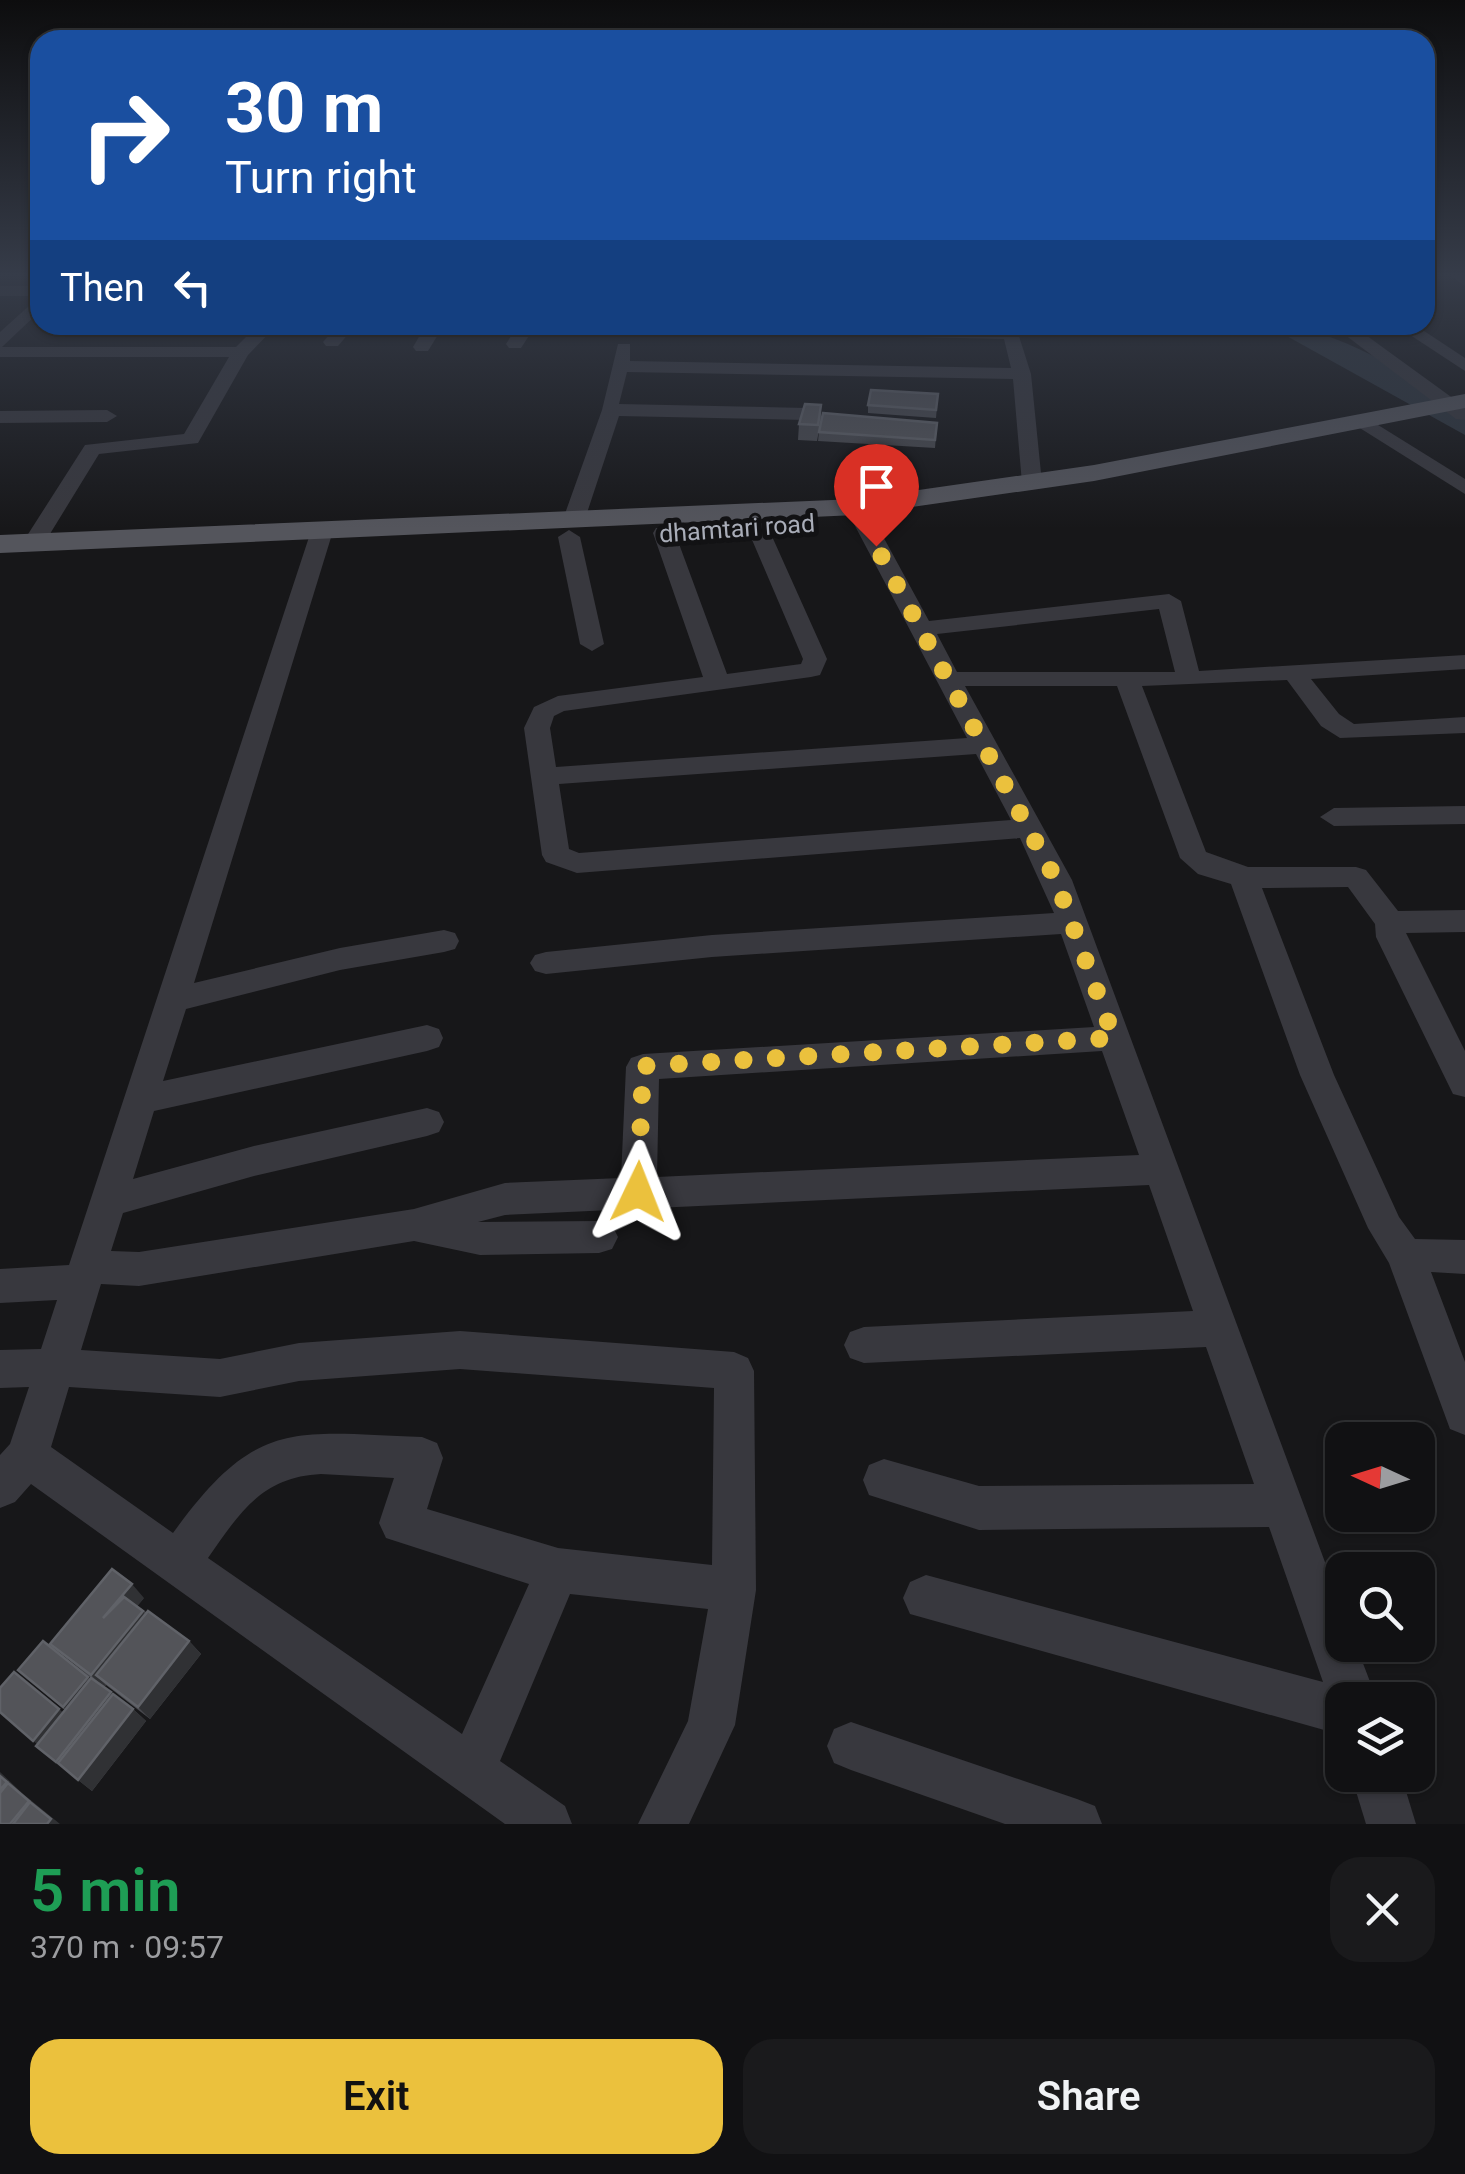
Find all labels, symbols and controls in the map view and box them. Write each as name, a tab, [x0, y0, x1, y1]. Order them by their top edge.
text: 30 m	[225, 67, 383, 149]
icon: right	[60, 70, 190, 200]
text: Turn right	[225, 151, 417, 204]
icon: left	[165, 260, 220, 315]
text: Then	[60, 266, 145, 310]
pin	[834, 444, 919, 547]
icon: arrive	[849, 459, 904, 514]
street label: dhamtari road	[658, 509, 816, 548]
position arrow	[586, 1140, 690, 1244]
north arrow	[1325, 1422, 1435, 1532]
map controls	[1325, 1422, 1435, 1792]
button: search	[1325, 1552, 1435, 1662]
button: layers	[1325, 1682, 1435, 1792]
text: 5 min	[30, 1855, 180, 1926]
button: close	[1330, 1857, 1435, 1962]
text: 370 m · 09:57	[30, 1928, 224, 1966]
button: Exit	[30, 2039, 723, 2154]
button: Share	[743, 2039, 1435, 2154]

